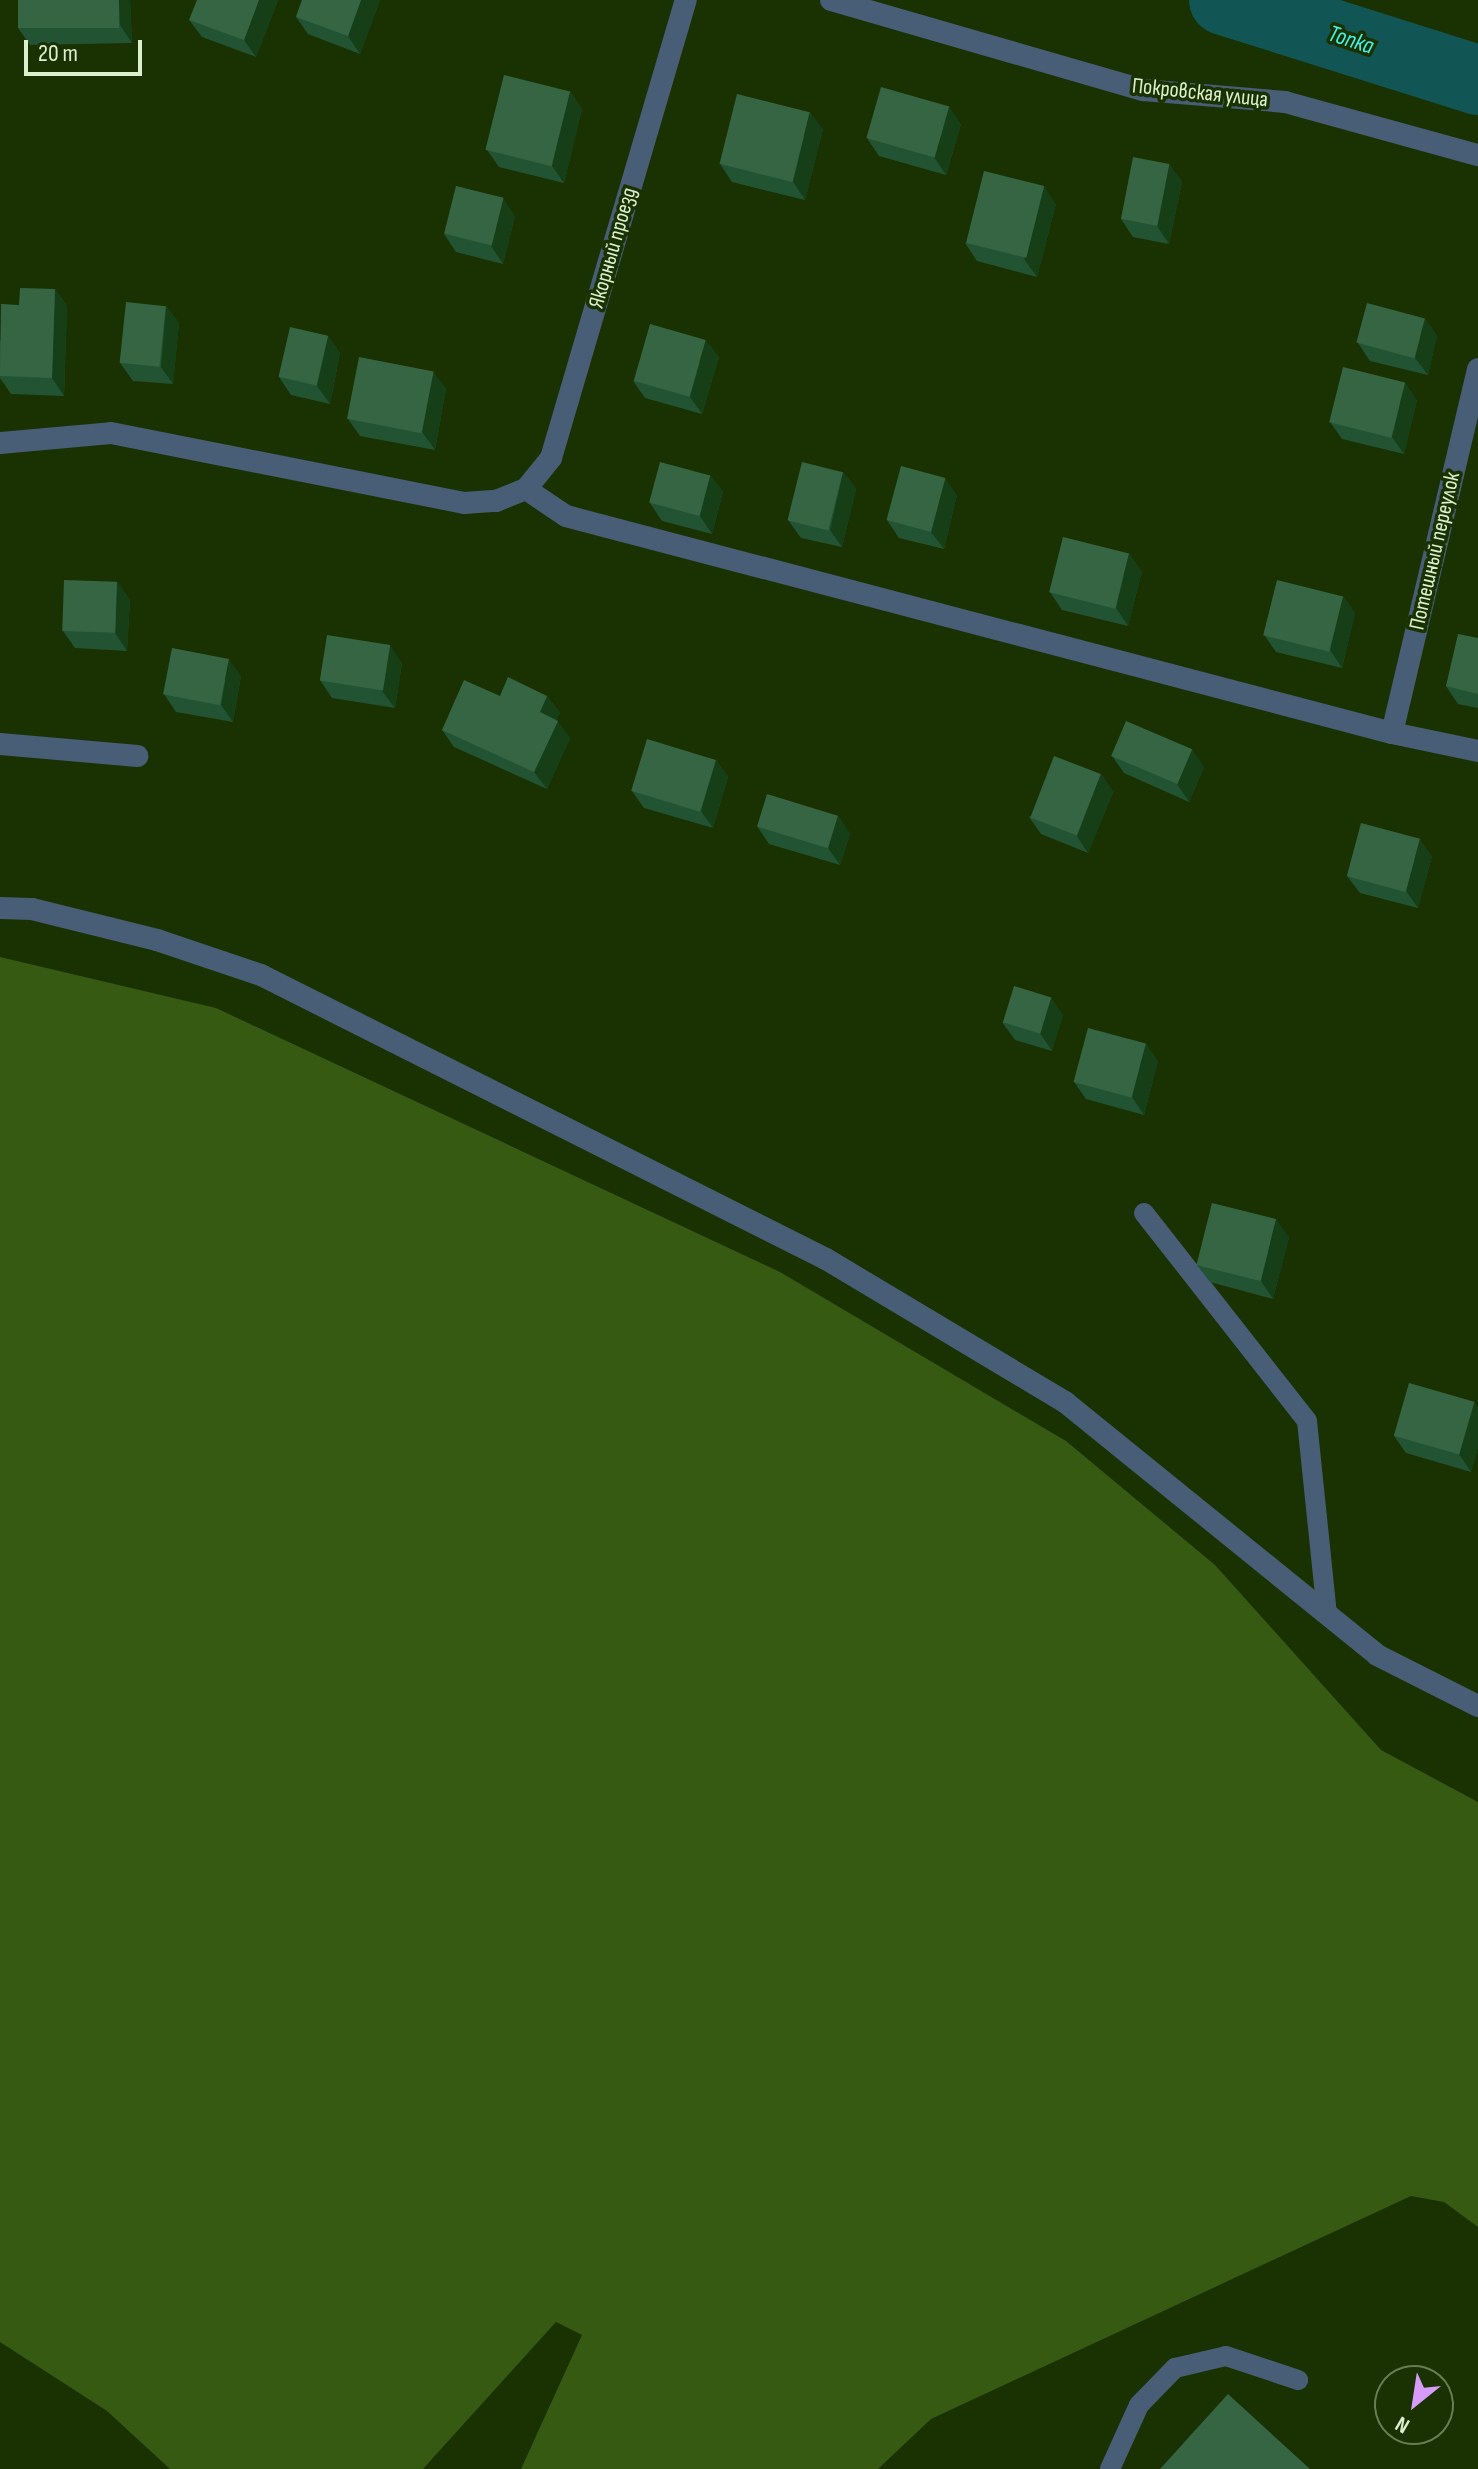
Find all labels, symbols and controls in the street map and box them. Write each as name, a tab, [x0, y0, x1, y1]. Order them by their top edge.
water label: Топка	[1325, 19, 1377, 61]
scale bar	[28, 24, 146, 74]
text: 20 m	[38, 39, 78, 68]
street label: Покровская улица	[1131, 73, 1269, 113]
street label: Якорный проезд	[583, 185, 643, 311]
street label: Потешный переулок	[1404, 469, 1466, 633]
north arrow	[1374, 2365, 1454, 2445]
text: N	[1391, 2410, 1415, 2439]

